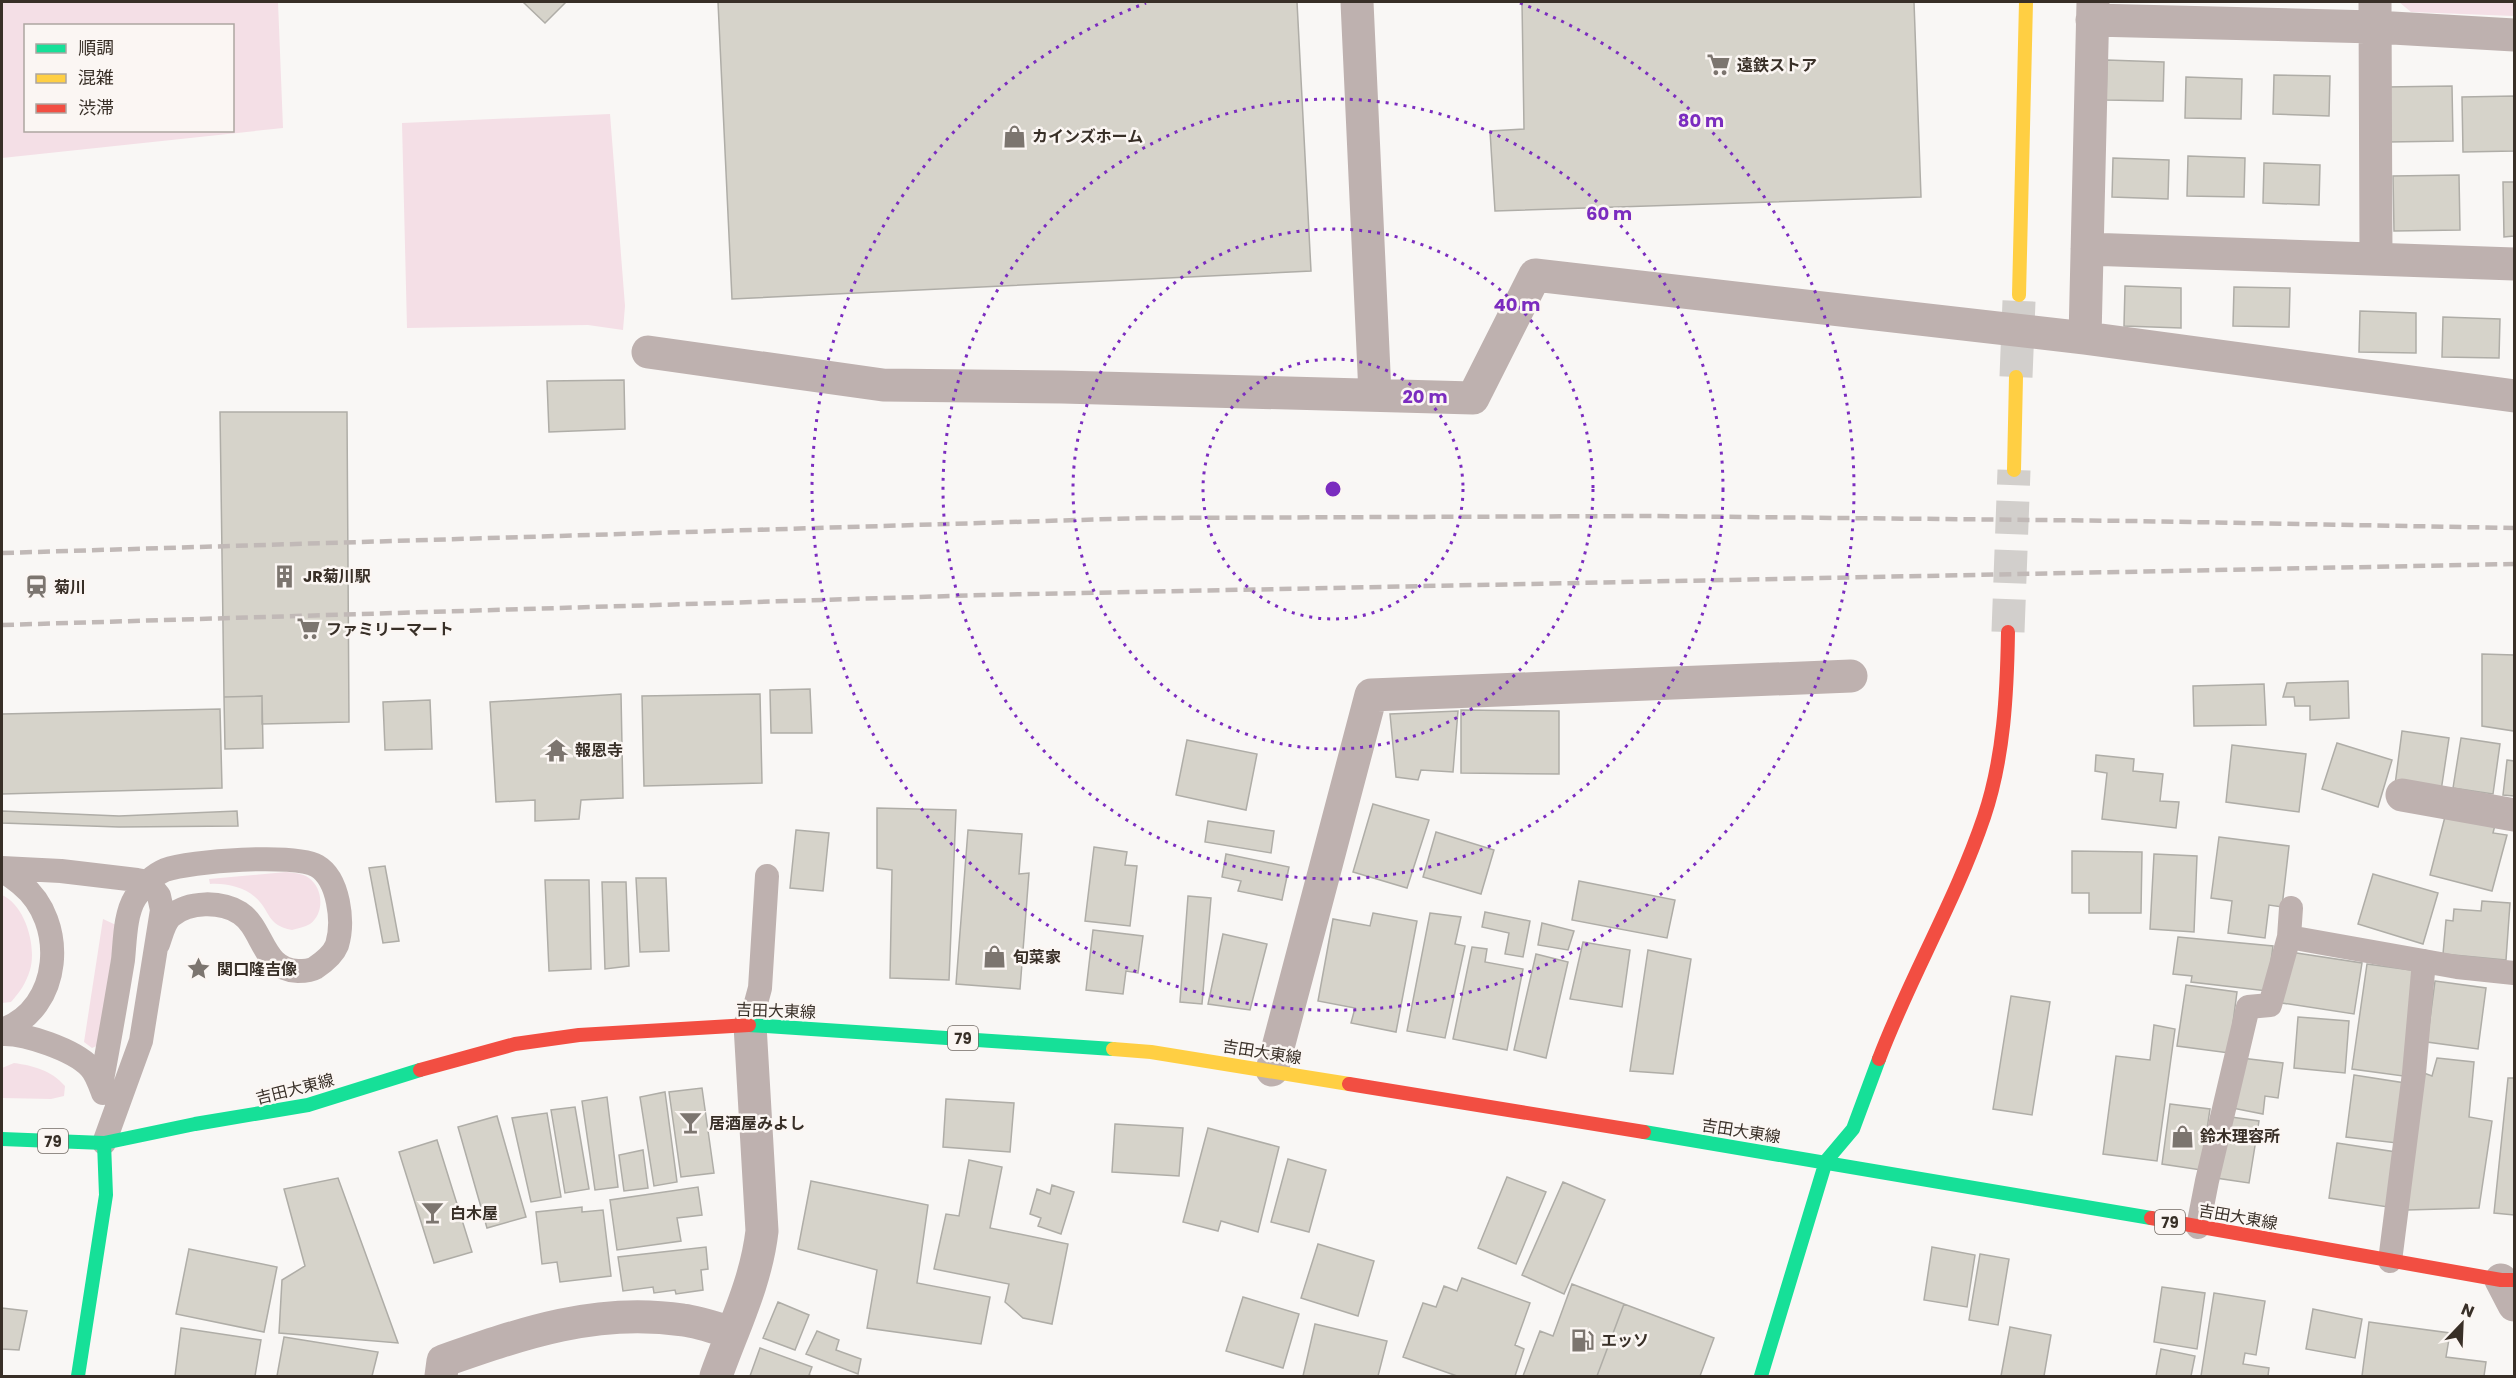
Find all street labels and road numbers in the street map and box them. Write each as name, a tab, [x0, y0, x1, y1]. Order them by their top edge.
street label: 吉田大東線	[736, 998, 816, 1024]
road number: 79	[948, 1026, 978, 1050]
street label: 吉田大東線	[1221, 1034, 1303, 1070]
street label: 吉田大東線	[253, 1068, 337, 1110]
street label: 吉田大東線	[1700, 1113, 1782, 1149]
road number: 79	[38, 1129, 68, 1153]
street label: 吉田大東線	[2197, 1199, 2279, 1235]
road number: 79	[2155, 1210, 2185, 1234]

